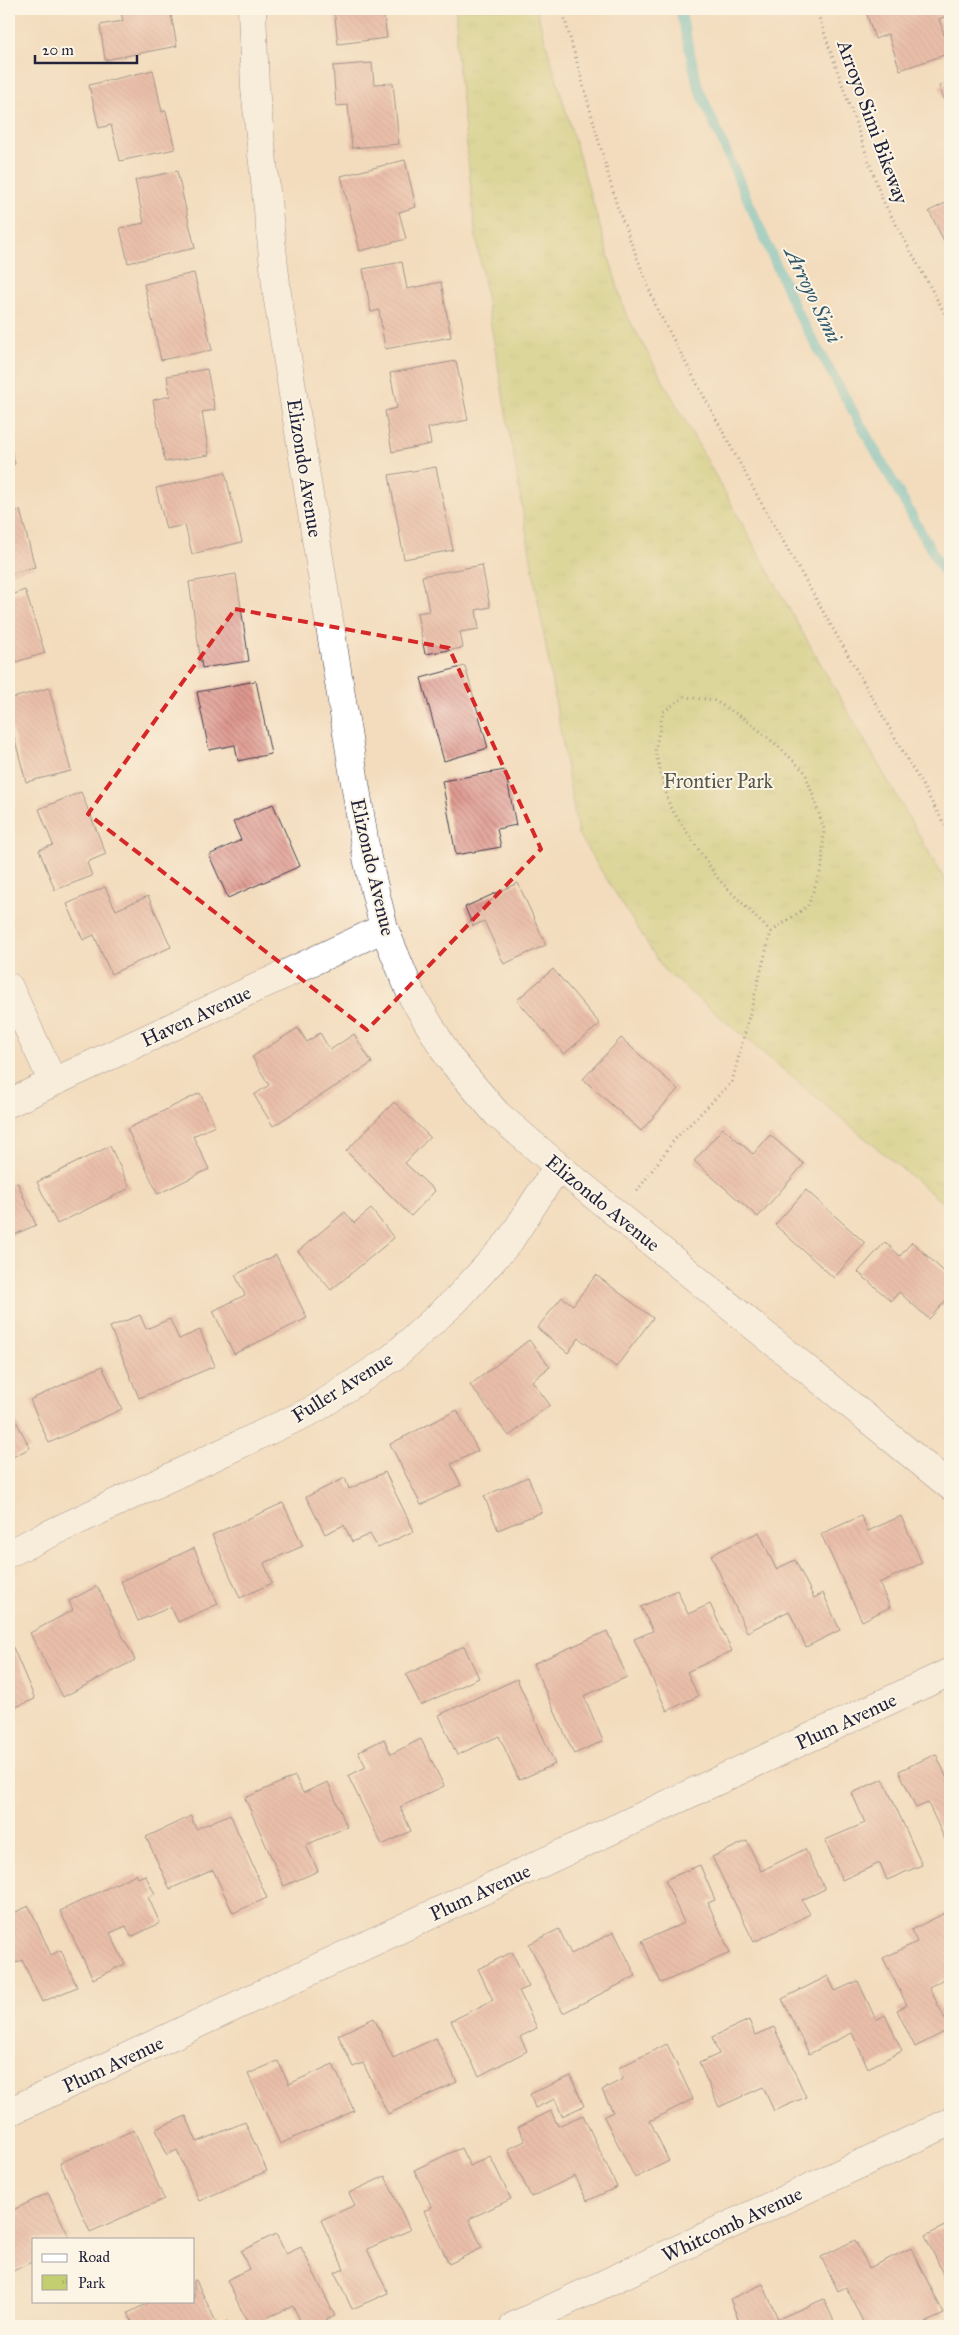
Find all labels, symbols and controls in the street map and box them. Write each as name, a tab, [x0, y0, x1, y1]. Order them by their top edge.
scale bar	[35, 32, 138, 64]
street label: Arroyo Simi Bikeway	[832, 36, 914, 208]
text: 20 m	[42, 41, 74, 59]
water label: Arroyo Simi	[778, 241, 847, 347]
street label: Elizondo Avenue	[282, 397, 328, 539]
park label: Frontier Park	[663, 769, 774, 793]
street label: Elizondo Avenue	[346, 796, 400, 938]
street label: Haven Avenue	[137, 980, 255, 1052]
street label: Elizondo Avenue	[541, 1150, 665, 1256]
street label: Fuller Avenue	[287, 1346, 397, 1428]
street label: Plum Avenue	[792, 1687, 900, 1755]
street label: Plum Avenue	[426, 1858, 534, 1926]
street label: Plum Avenue	[59, 2030, 167, 2098]
street label: Whitcomb Avenue	[658, 2181, 806, 2267]
legend	[32, 2238, 195, 2302]
text: Road	[78, 2248, 110, 2266]
text: Park	[78, 2274, 105, 2292]

